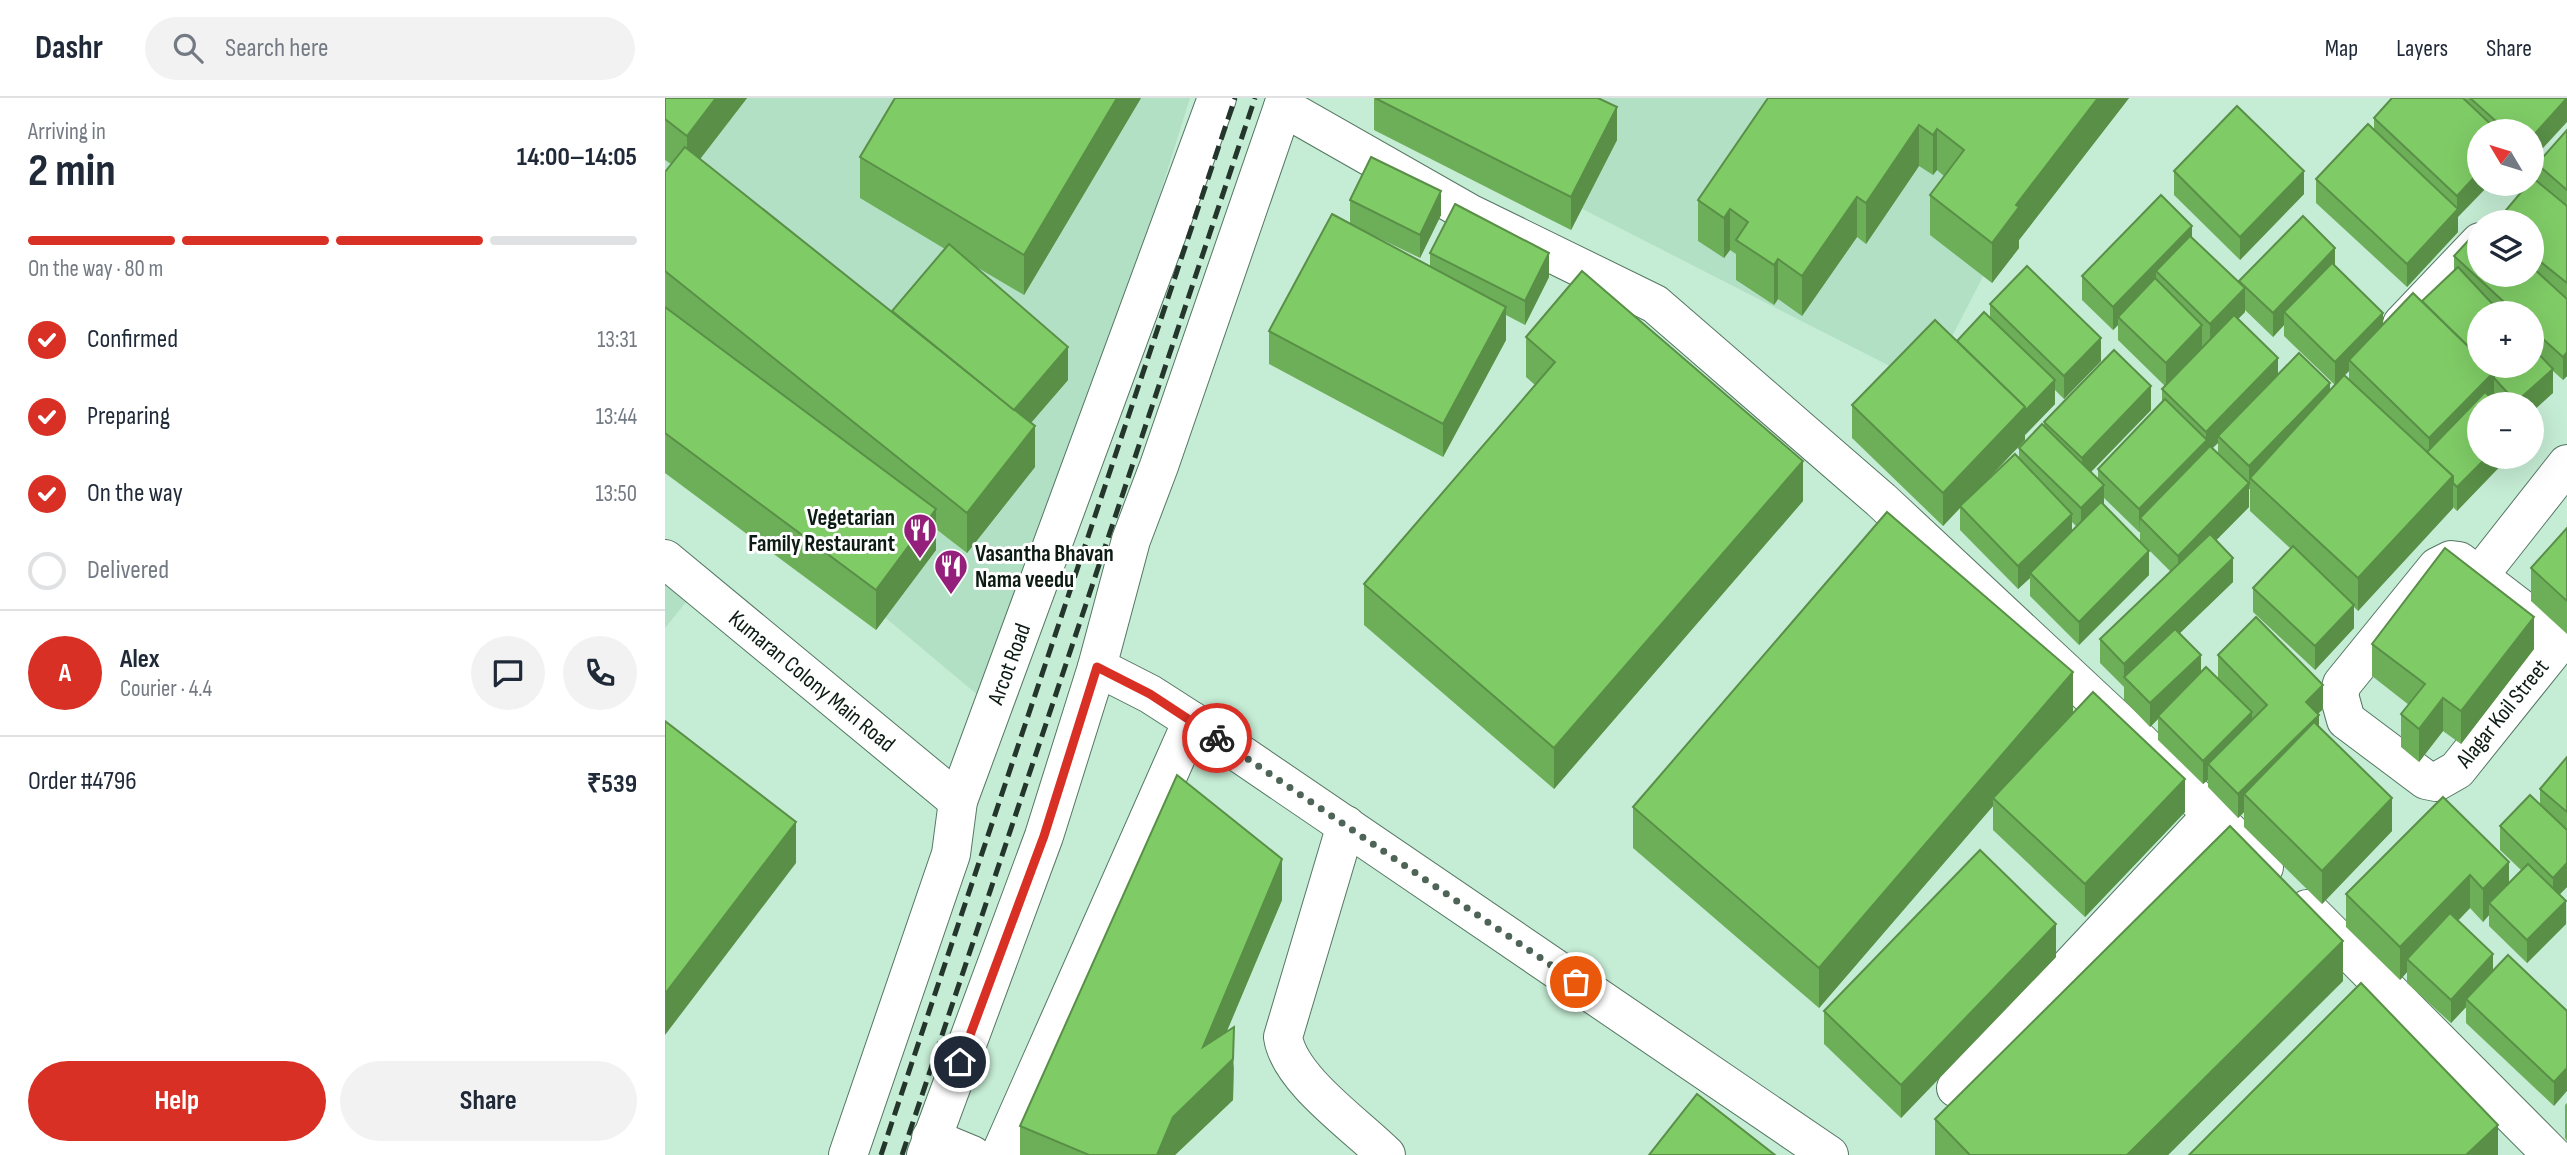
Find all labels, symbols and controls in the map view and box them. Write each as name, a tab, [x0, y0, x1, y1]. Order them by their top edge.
search box	[145, 17, 635, 80]
text: Dashr	[35, 28, 103, 68]
icon: search	[169, 29, 207, 67]
text: Search here	[225, 33, 328, 64]
text: Map	[2325, 34, 2358, 63]
text: Layers	[2396, 34, 2448, 63]
text: Share	[2486, 34, 2532, 63]
text: Arriving in	[28, 118, 106, 146]
north arrow	[2467, 119, 2545, 196]
map controls	[2467, 119, 2544, 469]
text: 14:00–14:05	[517, 142, 637, 173]
text: 2 min	[28, 144, 116, 199]
button: layers	[2467, 210, 2544, 287]
text: On the way · 80 m	[28, 255, 163, 283]
button: +	[2467, 301, 2544, 378]
icon: check	[28, 321, 66, 359]
text: Confirmed	[87, 324, 178, 355]
text: 13:31	[597, 326, 637, 354]
button: −	[2467, 392, 2544, 469]
icon: check	[28, 398, 66, 436]
text: Preparing	[87, 401, 170, 432]
text: 13:44	[596, 403, 637, 431]
icon: check	[28, 475, 66, 513]
text: On the way	[87, 478, 183, 509]
text: 13:50	[595, 480, 637, 508]
place label: Vegetarian Family Restaurant	[748, 504, 895, 558]
restaurant icon: Vegetarian Family Restaurant	[901, 511, 939, 560]
place label: Vasantha Bhavan Nama veedu	[975, 540, 1114, 594]
restaurant icon: Vasantha Bhavan Nama veedu	[932, 547, 970, 596]
text: Delivered	[87, 555, 169, 586]
street label: Kumaran Colony Main Road	[723, 605, 900, 758]
street label: Arcot Road	[982, 620, 1037, 709]
button: chat	[471, 636, 545, 710]
button: phone	[563, 636, 637, 710]
text: Alex	[120, 644, 160, 675]
street label: Alagar Koil Street	[2450, 654, 2555, 774]
text: A	[59, 658, 71, 689]
text: Courier · 4.4	[120, 675, 212, 703]
courier	[1182, 703, 1252, 773]
icon: bike	[1198, 719, 1236, 757]
text: Order #4796	[28, 766, 137, 797]
text: ₹539	[587, 769, 637, 800]
pin	[1546, 952, 1606, 1012]
icon: bag	[1557, 963, 1595, 1001]
pin	[930, 1032, 990, 1092]
icon: home	[941, 1043, 979, 1081]
button: Help	[28, 1061, 326, 1141]
button: Share	[340, 1061, 637, 1141]

